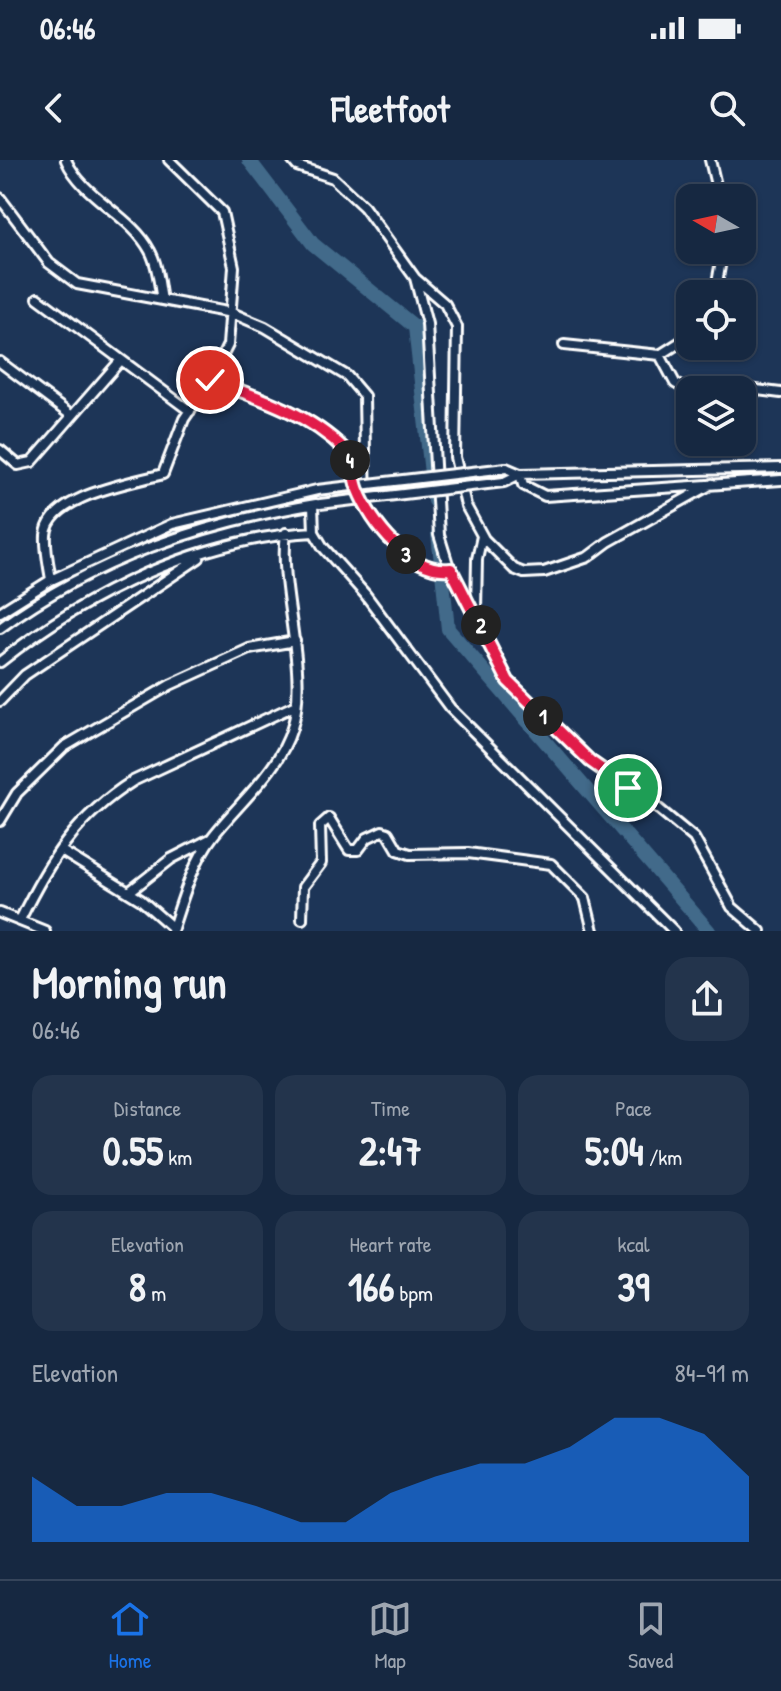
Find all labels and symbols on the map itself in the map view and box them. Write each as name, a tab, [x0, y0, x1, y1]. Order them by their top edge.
north arrow	[676, 184, 756, 264]
pin	[176, 346, 244, 414]
pin: 4	[330, 440, 370, 480]
pin: 3	[386, 534, 426, 574]
pin: 2	[461, 605, 501, 645]
pin: 1	[523, 696, 563, 736]
pin	[594, 754, 662, 822]

